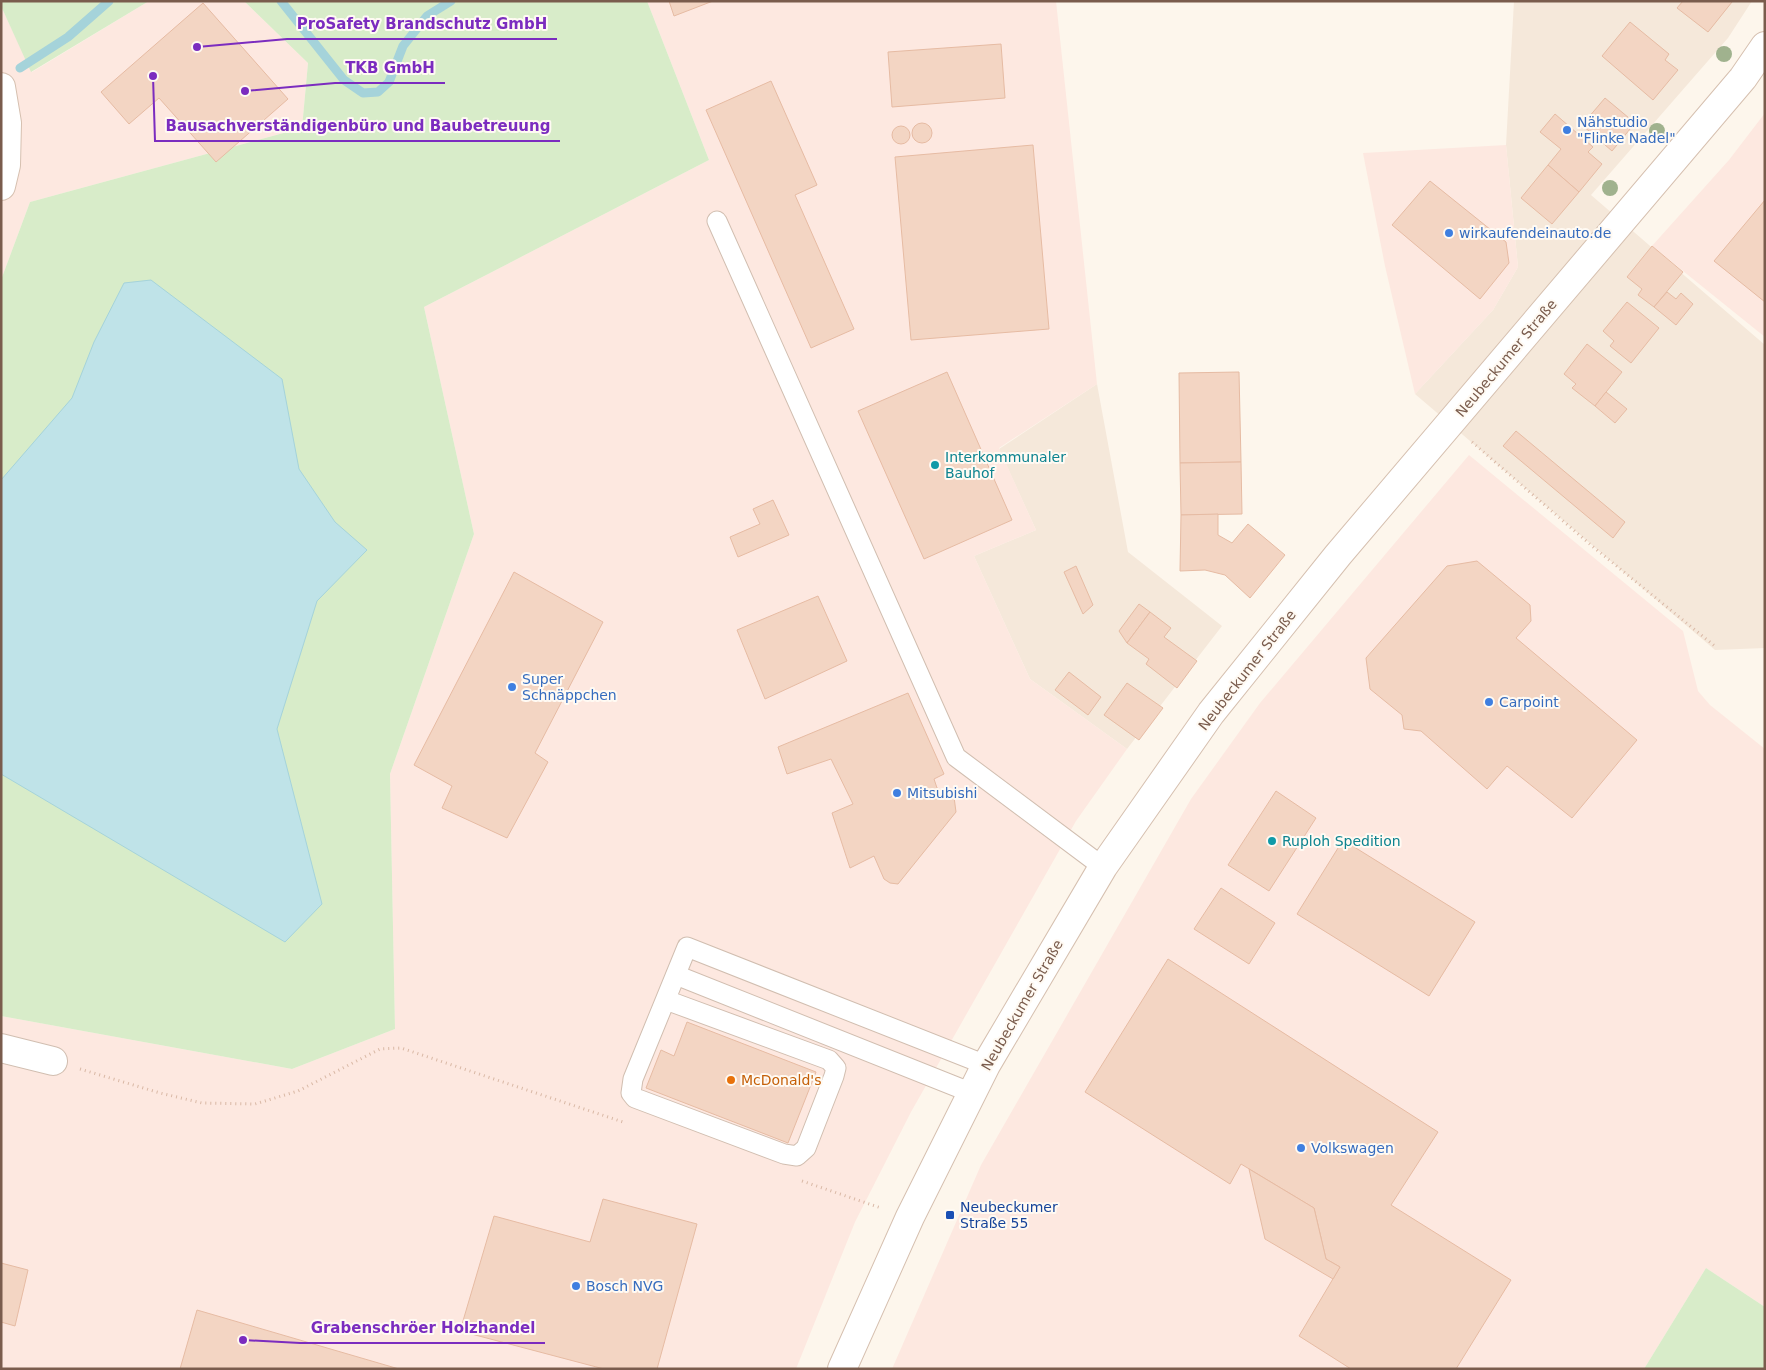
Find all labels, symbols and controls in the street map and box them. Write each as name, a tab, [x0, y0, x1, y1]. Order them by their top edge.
callout: ProSafety Brandschutz GmbH	[287, 9, 557, 39]
text: ProSafety Brandschutz GmbH	[297, 15, 547, 33]
callout: TKB GmbH	[335, 53, 445, 83]
text: TKB GmbH	[345, 59, 435, 77]
callout: Bausachverständigenbüro und Baubetreuung	[155, 111, 560, 141]
place label: Nähstudio "Flinke Nadel"	[1577, 114, 1676, 146]
text: Bausachverständigenbüro und Baubetreuung	[166, 117, 550, 135]
marker: Nähstudio "Flinke Nadel"	[1561, 124, 1573, 136]
place label: wirkaufendeinauto.de	[1459, 225, 1611, 241]
marker: wirkaufendeinauto.de	[1443, 227, 1455, 239]
street label: Neubeckumer Straße	[1452, 296, 1560, 420]
place label: Interkommunaler Bauhof	[945, 449, 1066, 481]
marker: Interkommunaler Bauhof	[929, 459, 941, 471]
street label: Neubeckumer Straße	[1195, 607, 1299, 733]
place label: Super Schnäppchen	[522, 671, 617, 703]
marker: Super Schnäppchen	[506, 681, 518, 693]
place label: Carpoint	[1499, 694, 1559, 710]
marker: Carpoint	[1483, 696, 1495, 708]
place label: Mitsubishi	[907, 785, 977, 801]
marker: Mitsubishi	[891, 787, 903, 799]
place label: Ruploh Spedition	[1282, 833, 1401, 849]
marker: Ruploh Spedition	[1266, 835, 1278, 847]
street label: Neubeckumer Straße	[978, 937, 1066, 1073]
place label: McDonald's	[741, 1072, 822, 1088]
marker: McDonald's	[725, 1074, 737, 1086]
place label: Volkswagen	[1311, 1140, 1394, 1156]
marker: Volkswagen	[1295, 1142, 1307, 1154]
place label: Neubeckumer Straße 55	[960, 1199, 1058, 1231]
marker: Neubeckumer Straße 55	[944, 1209, 956, 1221]
place label: Bosch NVG	[586, 1278, 663, 1294]
marker: Bosch NVG	[570, 1280, 582, 1292]
callout: Grabenschröer Holzhandel	[300, 1313, 545, 1343]
text: Grabenschröer Holzhandel	[311, 1319, 535, 1337]

